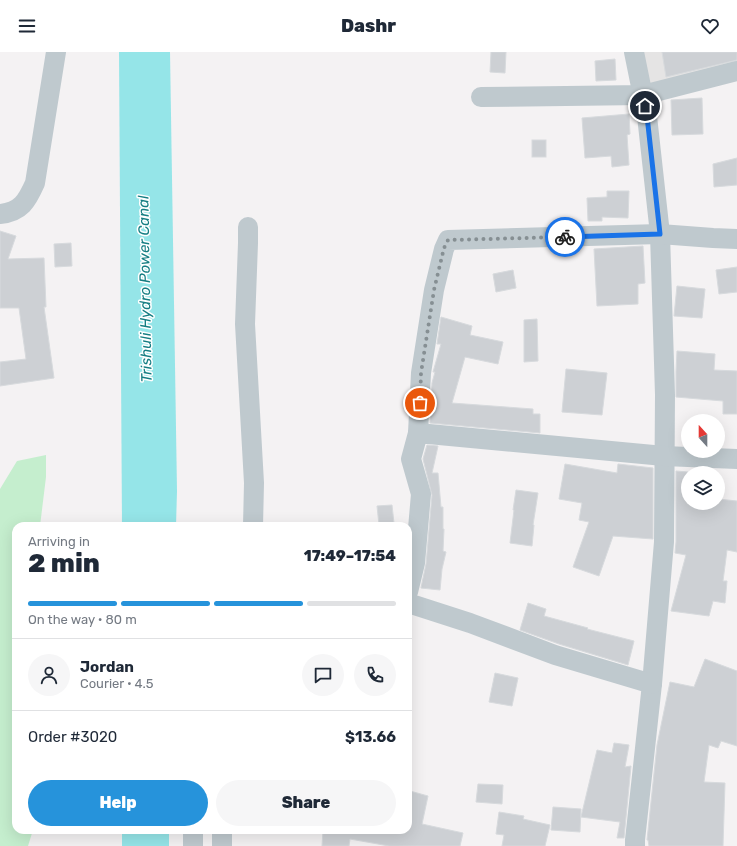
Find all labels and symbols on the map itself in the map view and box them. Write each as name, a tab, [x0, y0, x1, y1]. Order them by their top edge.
pin	[628, 89, 662, 123]
water label: Trishuli Hydro Power Canal	[134, 195, 156, 383]
courier	[545, 217, 585, 257]
pin	[403, 386, 437, 420]
north arrow	[681, 414, 725, 458]

